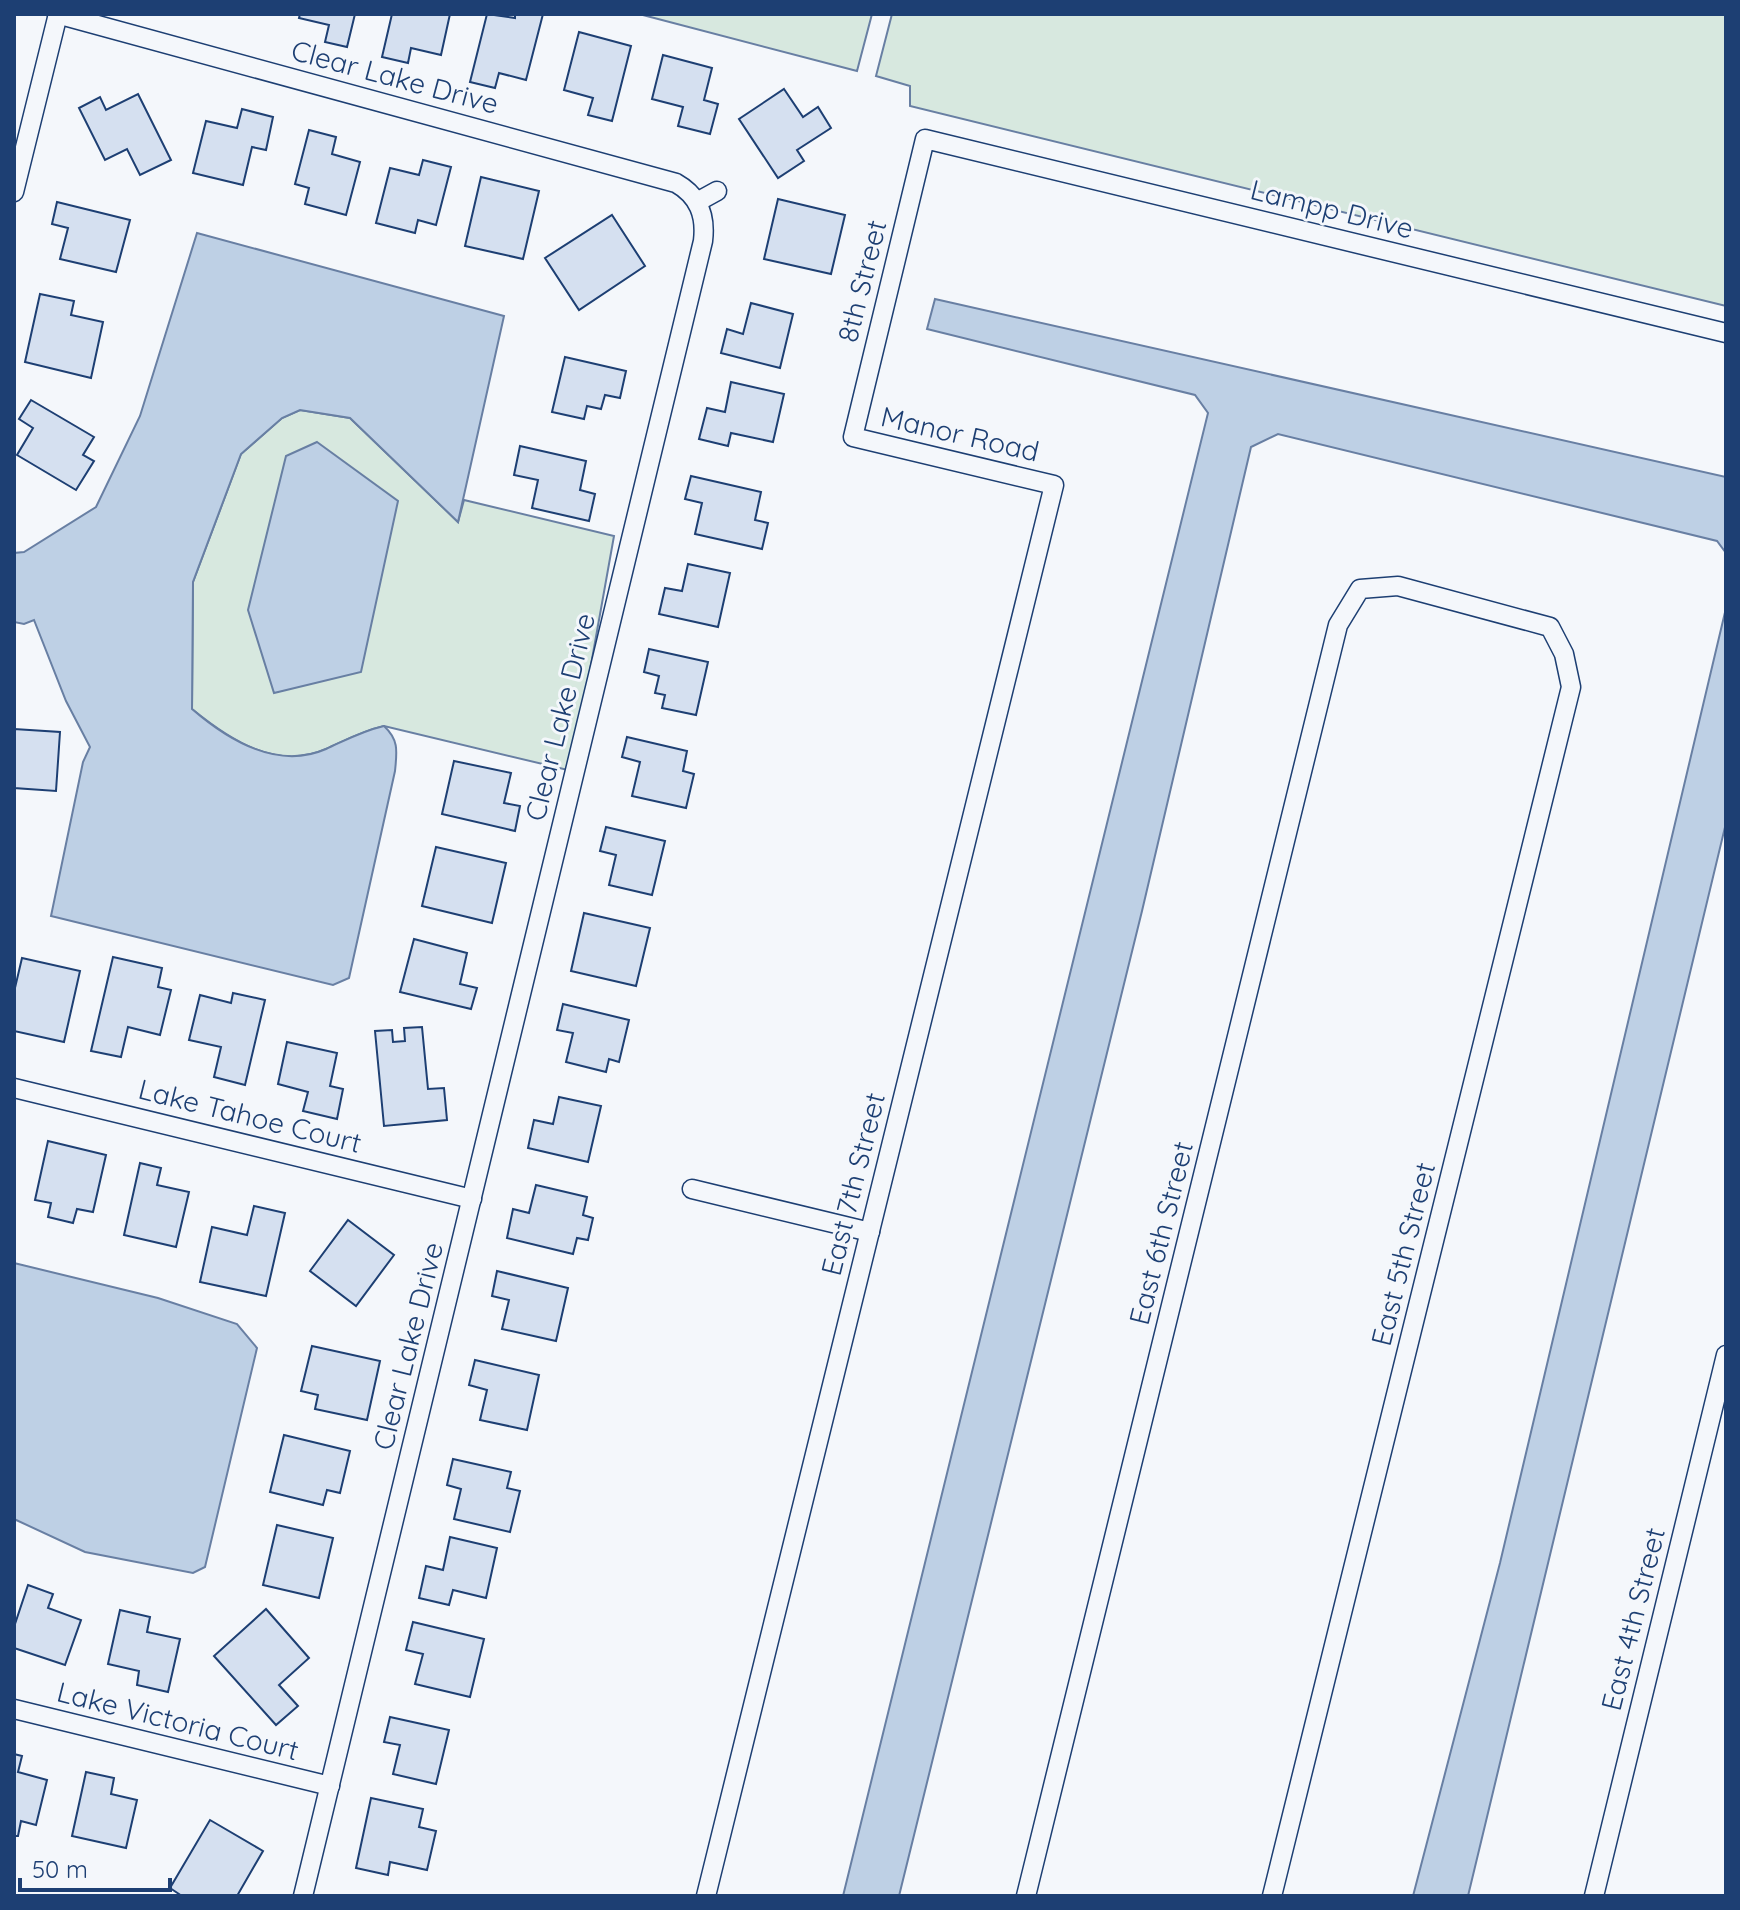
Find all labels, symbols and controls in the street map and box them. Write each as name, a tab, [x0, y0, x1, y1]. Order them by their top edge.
street label: Clear Lake Drive	[288, 32, 502, 121]
street label: Lampp Drive	[1247, 171, 1417, 246]
street label: 8th Street	[829, 216, 894, 346]
street label: Manor Road	[878, 398, 1043, 469]
street label: Clear Lake Drive	[517, 609, 602, 824]
street label: Lake Tahoe Court	[135, 1071, 365, 1160]
street label: East 7th Street	[813, 1089, 892, 1279]
street label: East 6th Street	[1121, 1138, 1200, 1328]
street label: East 5th Street	[1363, 1158, 1442, 1349]
street label: Clear Lake Drive	[365, 1238, 450, 1453]
street label: East 4th Street	[1593, 1524, 1672, 1714]
street label: Lake Victoria Court	[54, 1674, 303, 1767]
scale bar	[20, 1842, 170, 1892]
text: 50 m	[32, 1854, 88, 1884]

